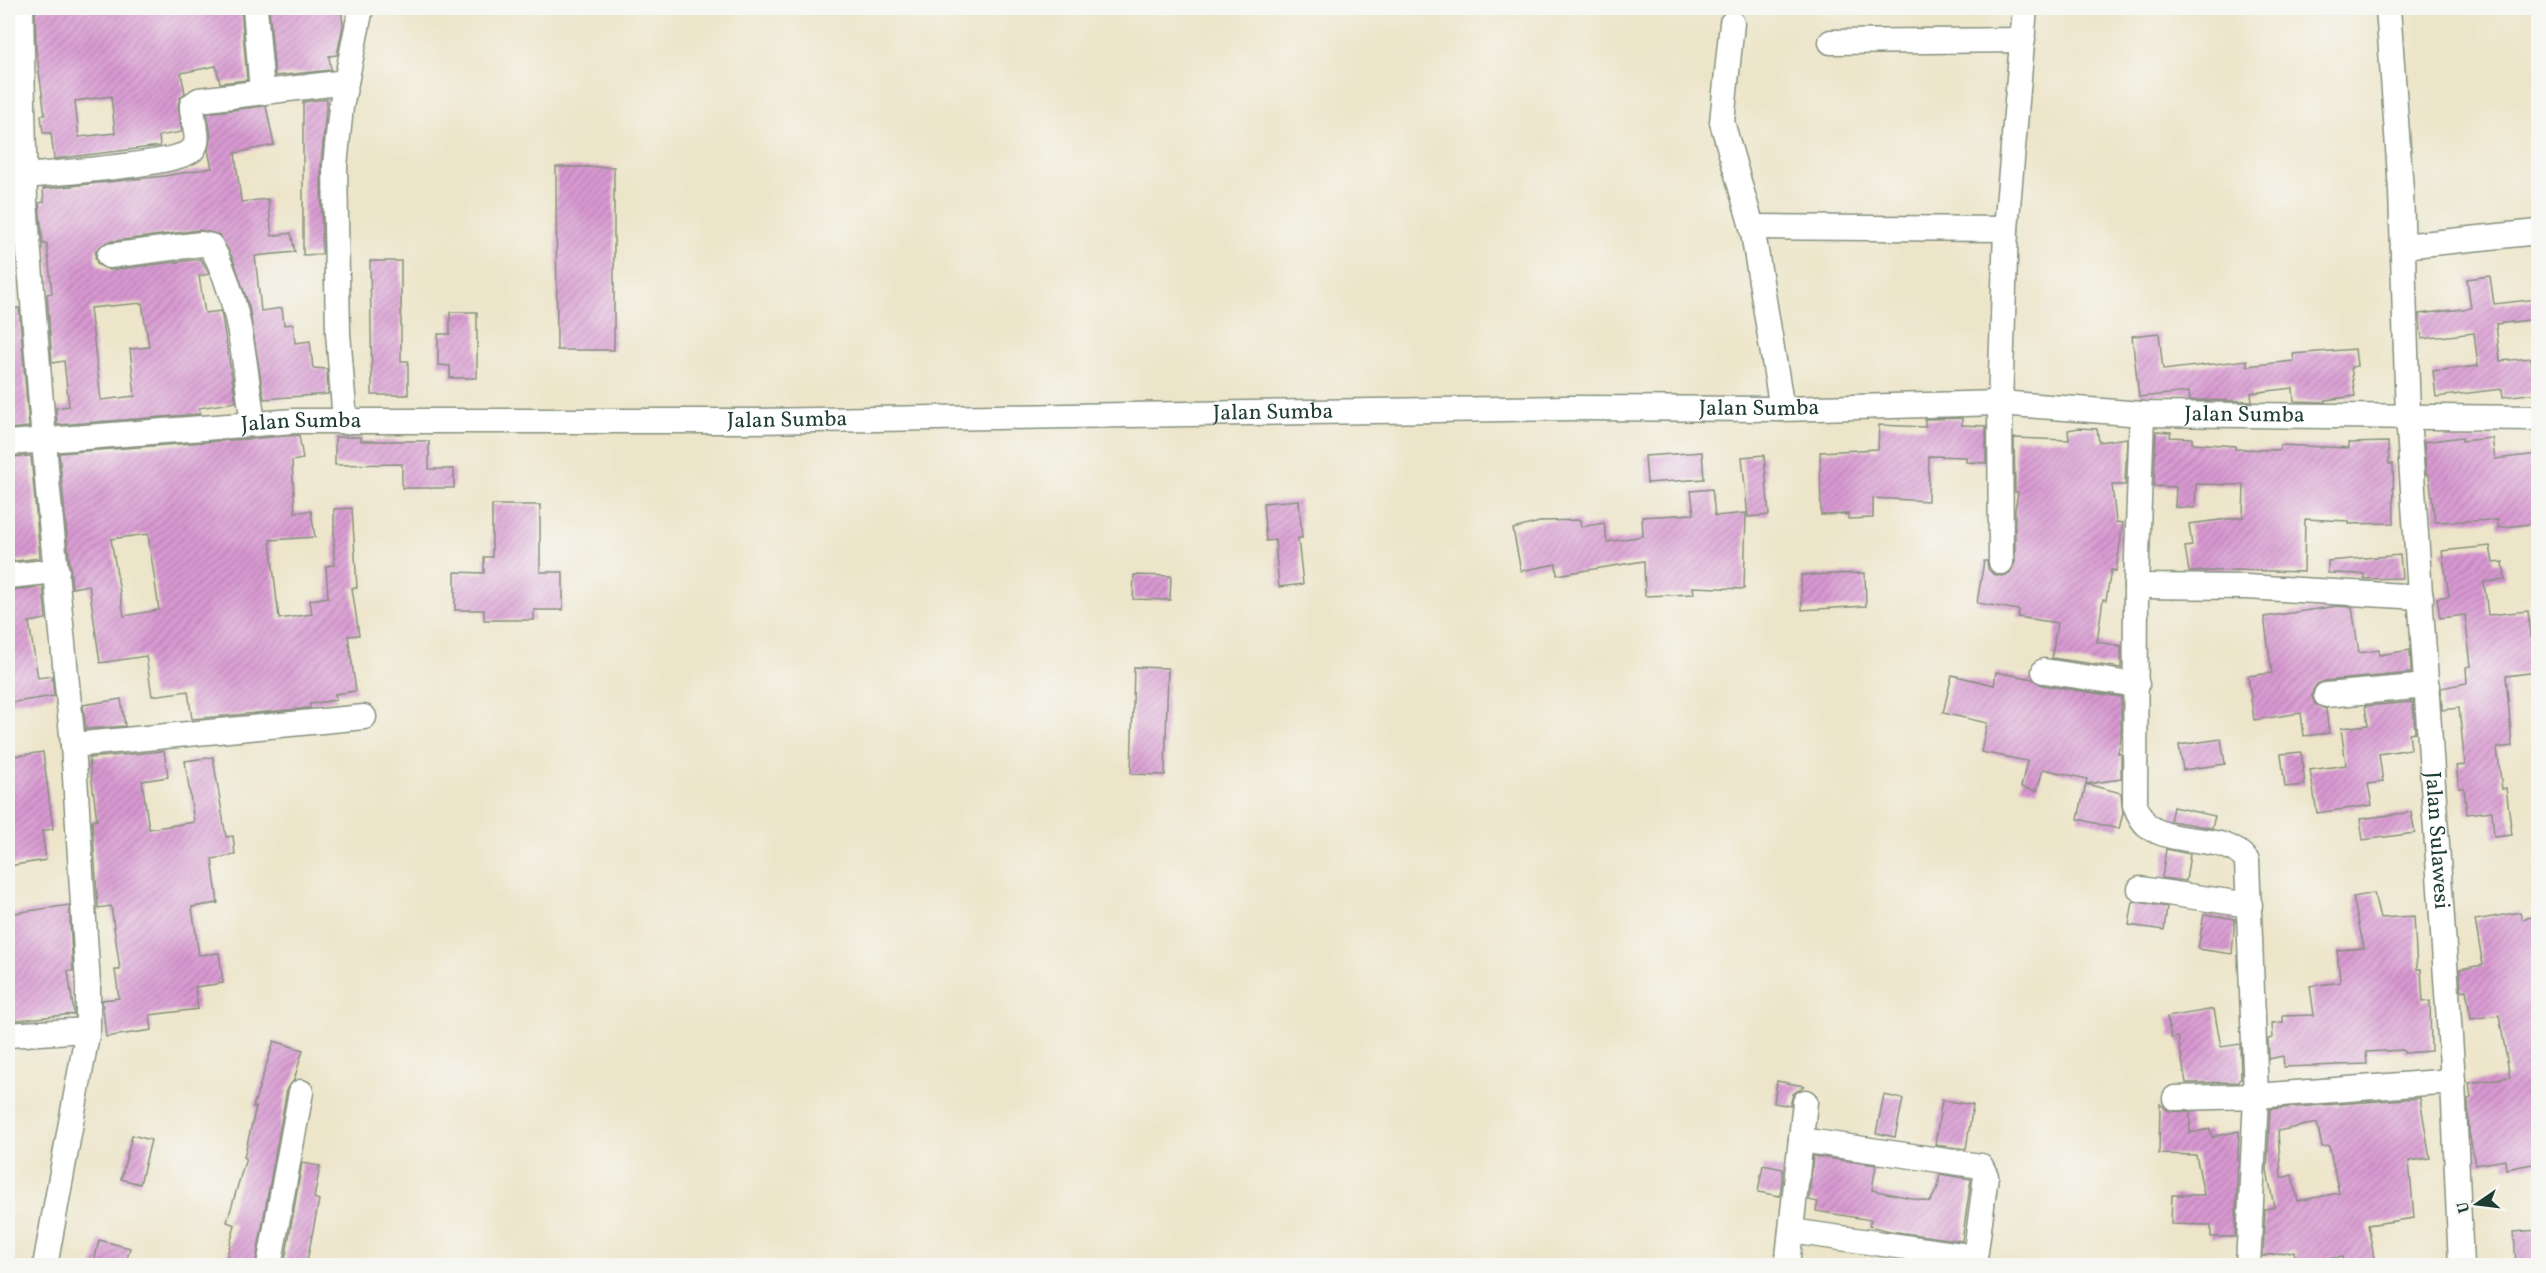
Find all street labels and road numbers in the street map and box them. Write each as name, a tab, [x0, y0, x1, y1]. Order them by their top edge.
street label: Jalan Sumba	[1699, 392, 1820, 425]
street label: Jalan Sumba	[1213, 396, 1334, 429]
street label: Jalan Sumba	[2184, 399, 2305, 431]
street label: Jalan Sumba	[727, 404, 848, 437]
street label: Jalan Sumba	[240, 406, 361, 441]
street label: Jalan Sulawesi	[2417, 771, 2457, 910]

